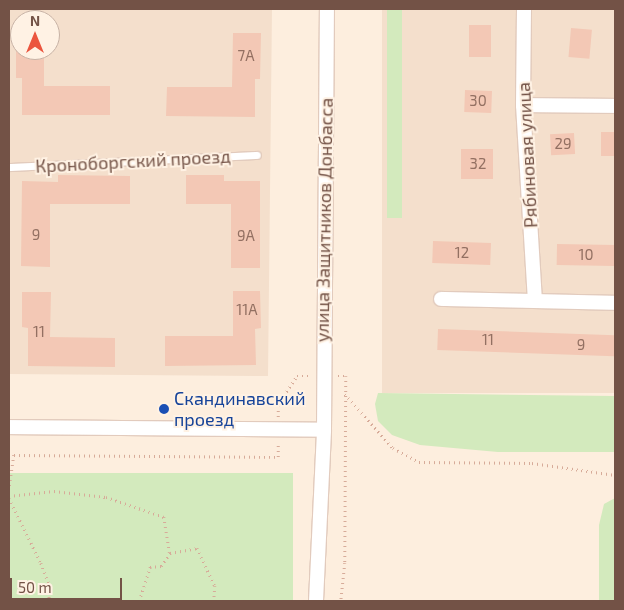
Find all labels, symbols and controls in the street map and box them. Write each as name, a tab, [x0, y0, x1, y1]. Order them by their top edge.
north arrow	[10, 10, 60, 60]
text: N	[30, 12, 40, 29]
house number: 7А	[237, 47, 255, 65]
street label: Рябиновая улица	[512, 82, 542, 228]
house number: 30	[469, 92, 487, 110]
street label: улица Защитников Донбасса	[311, 98, 337, 342]
house number: 29	[554, 135, 572, 153]
street label: Кроноборгский проезд	[35, 145, 231, 177]
house number: 32	[470, 155, 486, 173]
house number: 9	[32, 226, 40, 244]
house number: 9А	[237, 227, 255, 245]
house number: 12	[455, 244, 469, 262]
house number: 10	[578, 246, 594, 264]
house number: 11А	[236, 301, 258, 319]
house number: 11	[33, 323, 45, 341]
house number: 11	[482, 331, 494, 349]
house number: 9	[577, 336, 585, 354]
place label: Скандинавский проезд	[174, 388, 305, 430]
marker: Скандинавский проезд	[158, 403, 170, 415]
scale bar	[12, 568, 125, 600]
text: 50 m	[18, 578, 52, 596]

